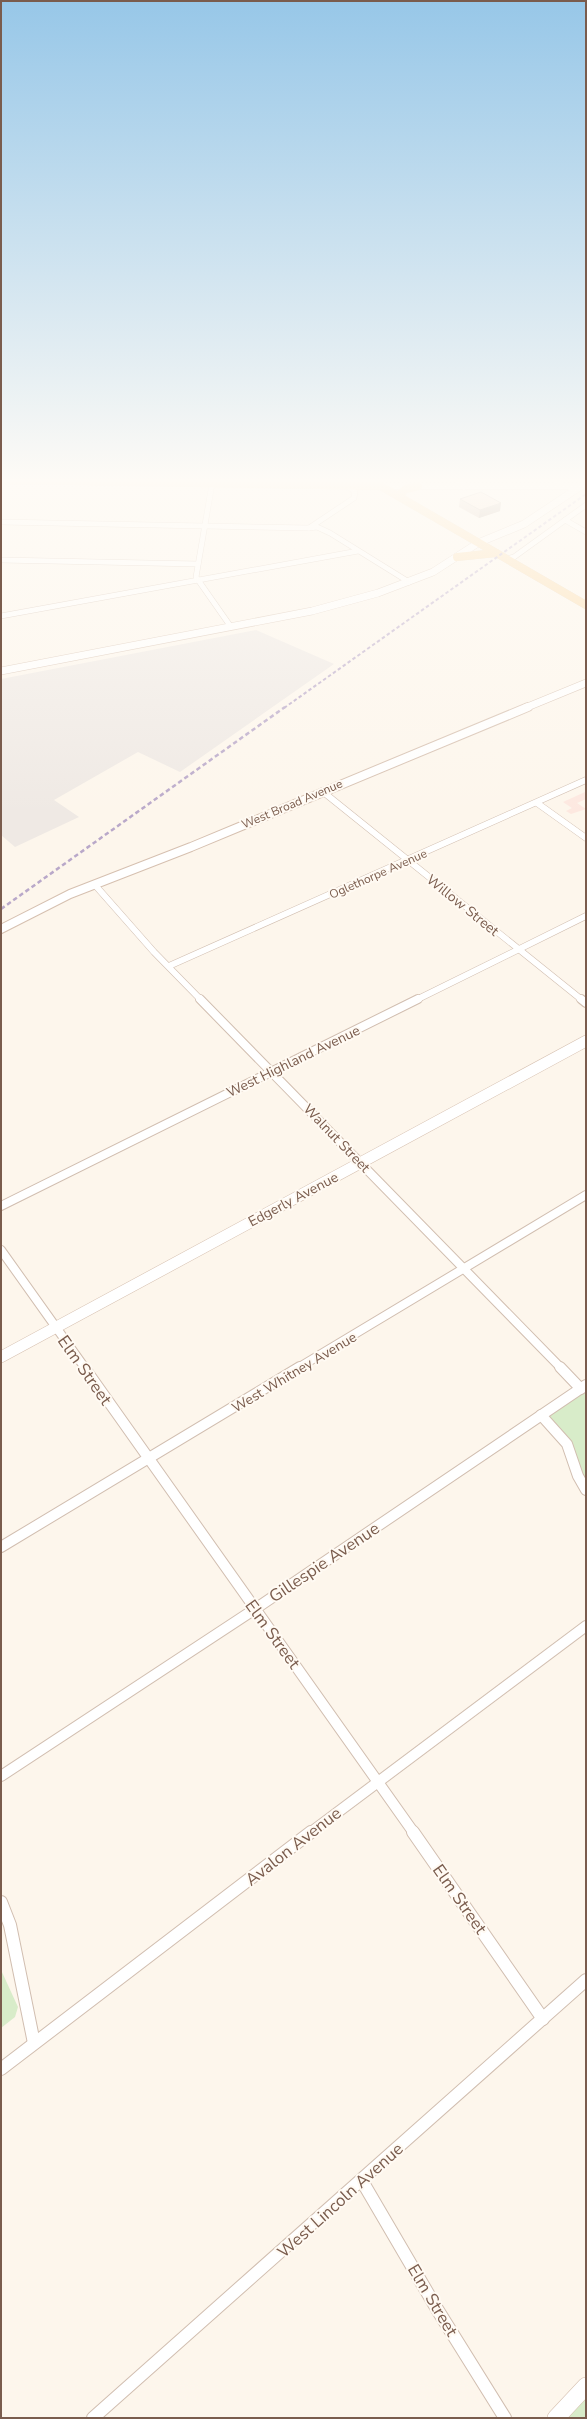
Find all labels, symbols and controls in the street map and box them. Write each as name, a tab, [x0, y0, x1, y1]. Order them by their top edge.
street label: West Broad Avenue	[239, 776, 345, 832]
street label: Oglethorpe Avenue	[327, 845, 429, 903]
street label: Willow Street	[422, 870, 503, 941]
street label: West Highland Avenue	[223, 1021, 363, 1102]
street label: Walnut Street	[299, 1100, 374, 1177]
street label: Edgerly Avenue	[245, 1168, 342, 1231]
street label: West Whitney Avenue	[228, 1328, 360, 1417]
street label: Elm Street	[52, 1331, 118, 1411]
street label: Gillespie Avenue	[265, 1517, 384, 1608]
street label: Elm Street	[240, 1595, 306, 1674]
street label: Avalon Avenue	[241, 1802, 346, 1891]
street label: Elm Street	[427, 1860, 493, 1940]
street label: West Lincoln Avenue	[272, 2138, 408, 2263]
street label: Elm Street	[402, 2260, 464, 2341]

